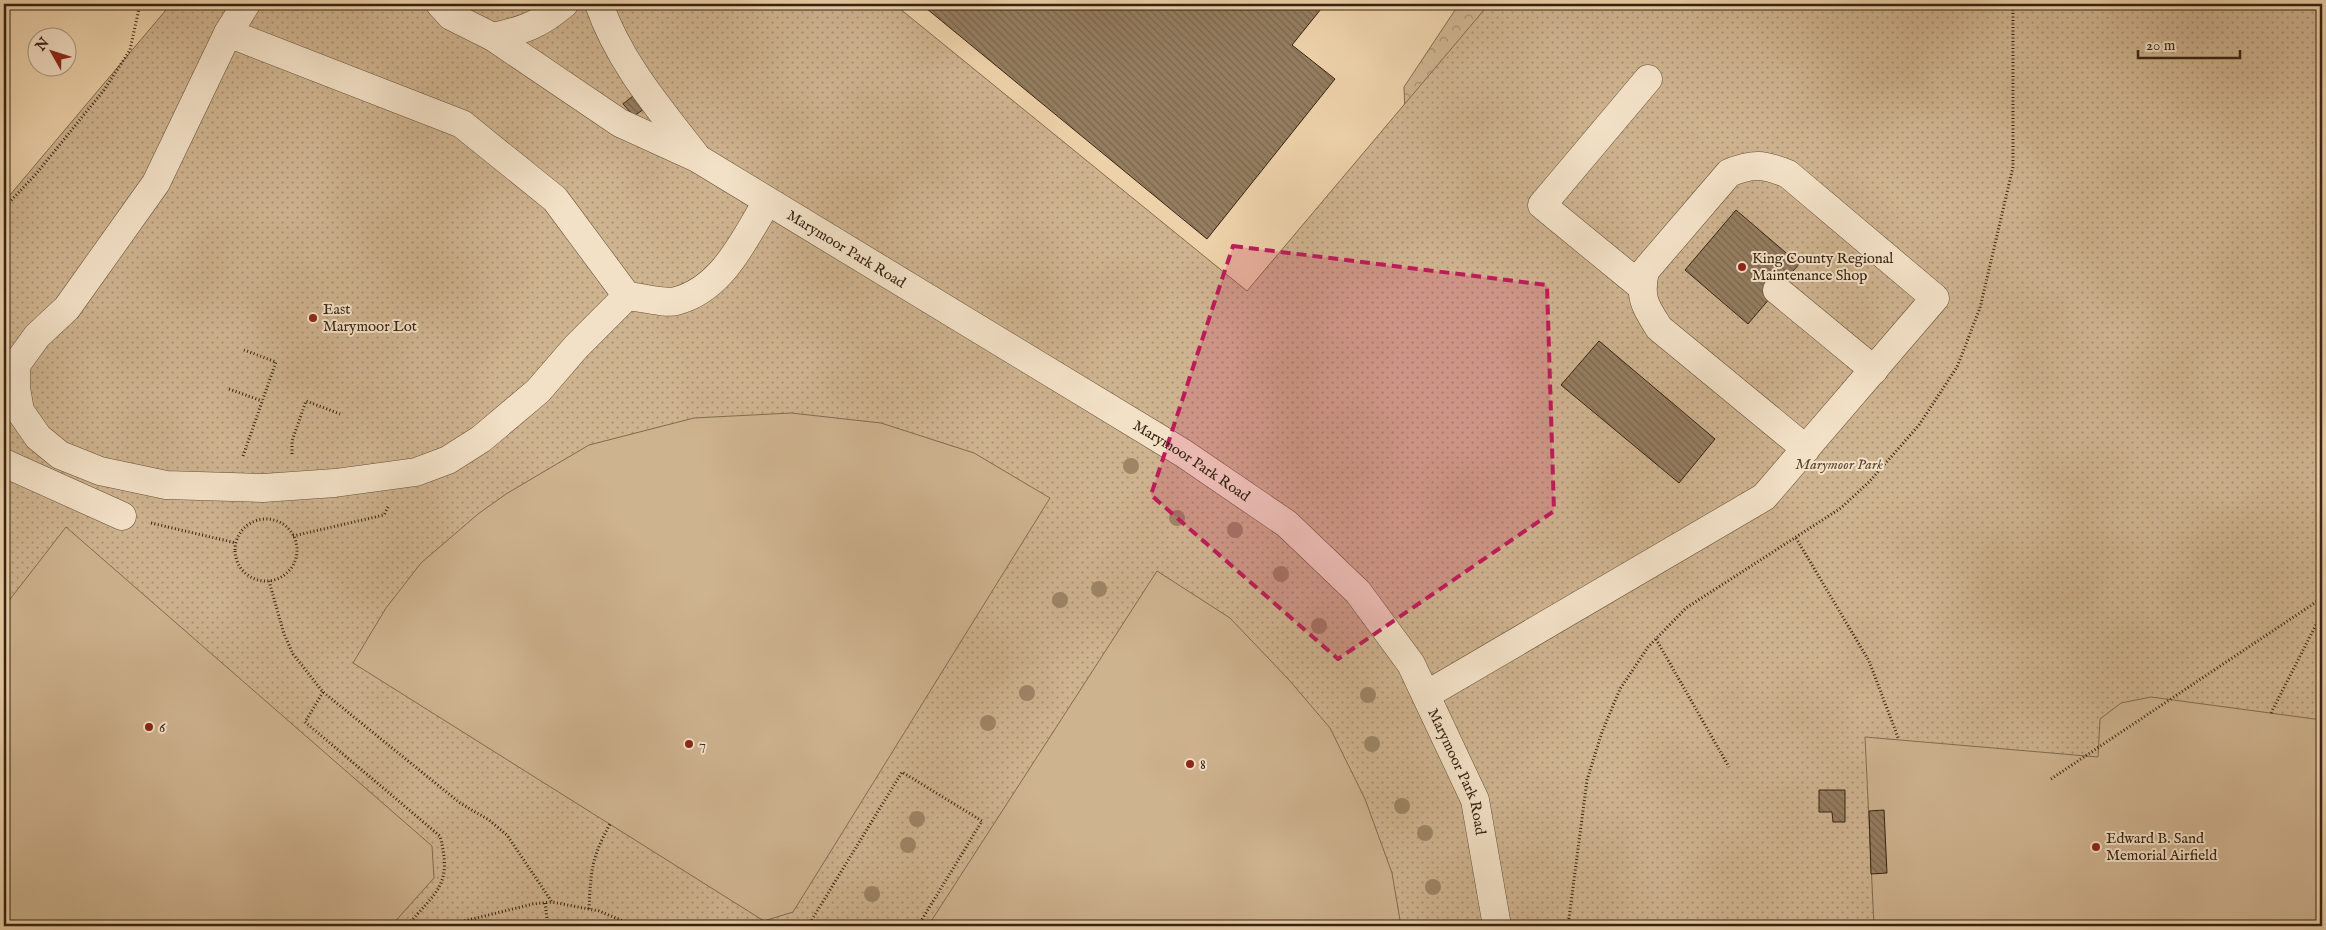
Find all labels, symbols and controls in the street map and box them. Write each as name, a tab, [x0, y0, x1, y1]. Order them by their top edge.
north arrow	[28, 28, 78, 78]
scale bar	[2138, 28, 2241, 60]
text: N	[31, 34, 53, 56]
text: 20 m	[2146, 36, 2176, 55]
street label: Marymoor Park Road	[783, 205, 910, 293]
place label: King County Regional Maintenance Shop	[1752, 249, 1894, 285]
marker: King County Regional Maintenance Shop	[1736, 261, 1748, 273]
place label: East Marymoor Lot	[323, 300, 417, 336]
marker: East Marymoor Lot	[307, 312, 319, 324]
street label: Marymoor Park Road	[1130, 416, 1255, 506]
park label: Marymoor Park	[1795, 455, 1883, 474]
street label: Marymoor Park Road	[1424, 705, 1491, 837]
place label: 6	[159, 718, 166, 737]
marker: 6	[143, 721, 155, 733]
place label: 7	[699, 735, 706, 754]
marker: 7	[683, 738, 695, 750]
place label: 8	[1200, 755, 1206, 774]
marker: 8	[1184, 758, 1196, 770]
place label: Edward B. Sand Memorial Airfield	[2106, 829, 2218, 865]
marker: Edward B. Sand Memorial Airfield	[2090, 841, 2102, 853]

